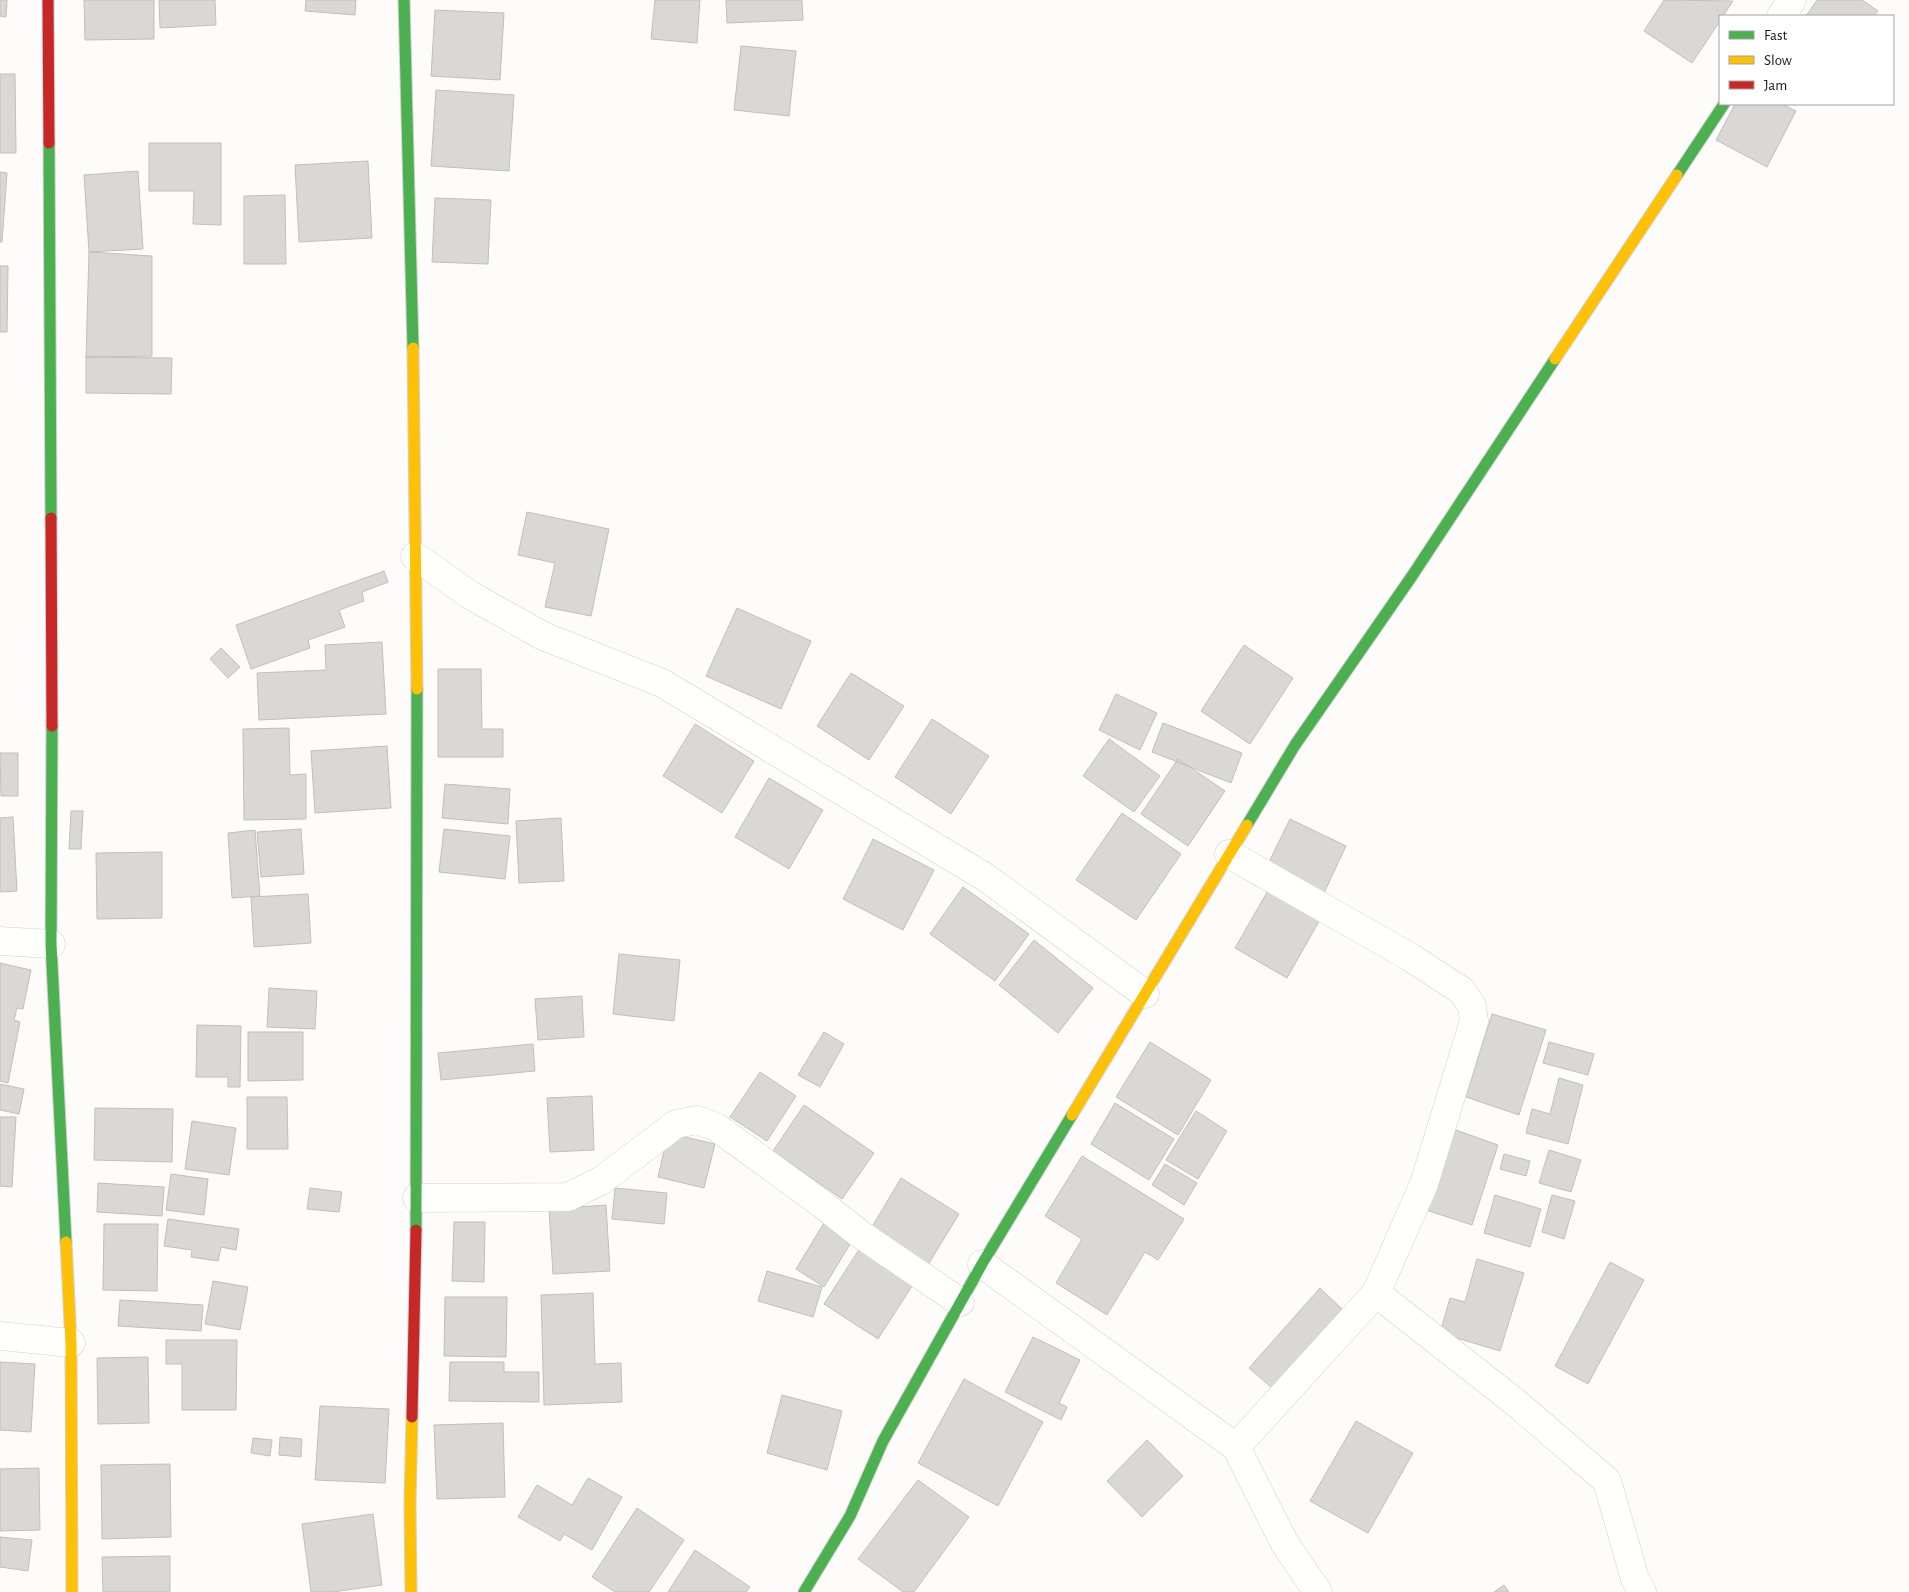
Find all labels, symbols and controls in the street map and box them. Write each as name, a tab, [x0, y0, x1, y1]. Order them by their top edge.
legend	[1719, 15, 1894, 105]
text: Fast	[1764, 28, 1788, 43]
text: Slow	[1764, 53, 1792, 68]
text: Jam	[1764, 78, 1787, 93]

